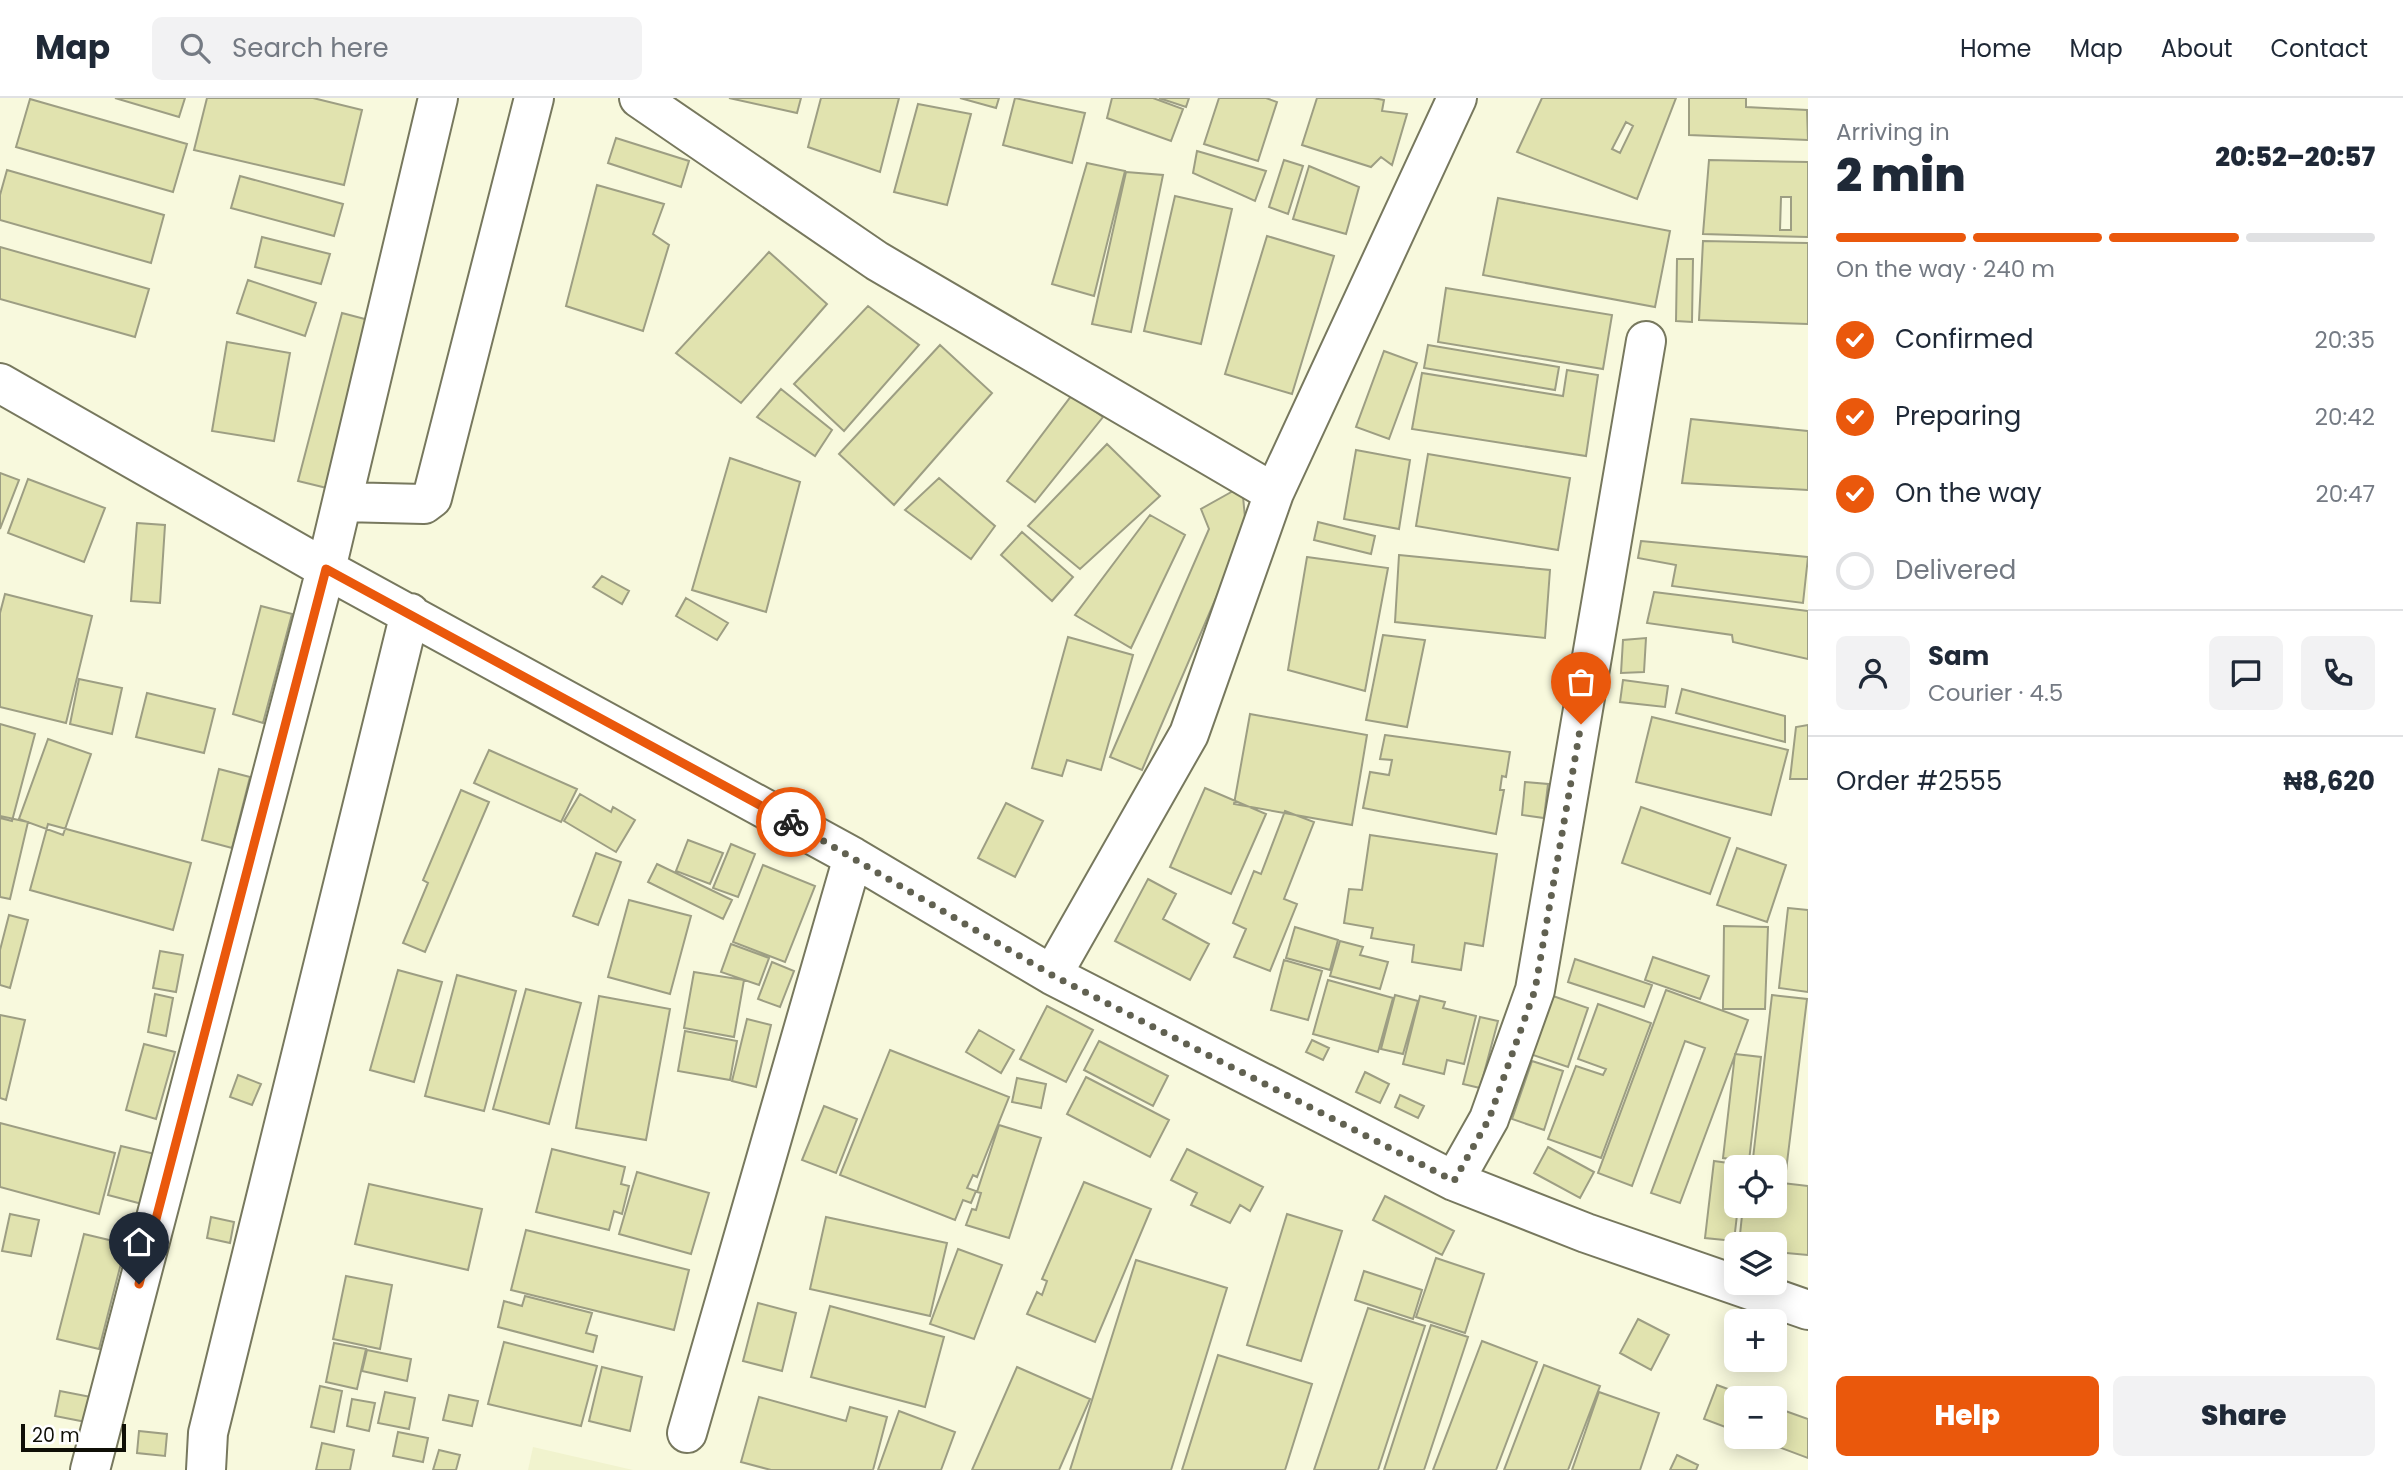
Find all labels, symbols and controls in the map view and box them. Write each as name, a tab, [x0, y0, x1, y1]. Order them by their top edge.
search box	[152, 17, 642, 80]
text: Map	[35, 24, 110, 71]
icon: search	[176, 29, 214, 67]
text: Search here	[232, 30, 389, 66]
text: Home	[1960, 32, 2032, 65]
text: Map	[2070, 32, 2123, 65]
text: About	[2161, 32, 2232, 65]
text: Contact	[2270, 32, 2368, 65]
text: Arriving in	[1836, 116, 1950, 148]
text: 20:52–20:57	[2215, 139, 2375, 175]
text: 2 min	[1836, 143, 1966, 207]
text: On the way · 240 m	[1836, 253, 2055, 285]
icon: check	[1836, 321, 1874, 359]
text: Confirmed	[1895, 321, 2033, 357]
text: 20:35	[2314, 324, 2375, 356]
icon: check	[1836, 398, 1874, 436]
text: Preparing	[1895, 398, 2021, 434]
text: 20:42	[2315, 401, 2375, 433]
icon: check	[1836, 475, 1874, 513]
text: On the way	[1895, 475, 2042, 511]
text: 20:47	[2315, 478, 2375, 510]
text: Delivered	[1895, 552, 2016, 588]
button: person	[1836, 636, 1910, 710]
button: chat	[2209, 636, 2283, 710]
button: phone	[2301, 636, 2375, 710]
text: Sam	[1928, 638, 1989, 674]
pin	[1551, 652, 1611, 724]
icon: bag	[1562, 663, 1600, 701]
text: Courier · 4.5	[1928, 677, 2063, 709]
text: Order #2555	[1836, 763, 2002, 799]
text: ₦8,620	[2284, 763, 2375, 799]
courier	[756, 787, 826, 857]
icon: bike	[772, 803, 810, 841]
map controls	[1724, 1155, 1787, 1449]
button: locate	[1724, 1155, 1787, 1218]
pin	[109, 1212, 169, 1284]
icon: home	[120, 1223, 158, 1261]
button: layers	[1724, 1232, 1787, 1295]
button: +	[1724, 1309, 1787, 1372]
button: Help	[1836, 1376, 2099, 1456]
button: Share	[2113, 1376, 2375, 1456]
button: −	[1724, 1386, 1787, 1449]
scale bar	[21, 1421, 126, 1453]
text: 20 m	[32, 1422, 80, 1449]

